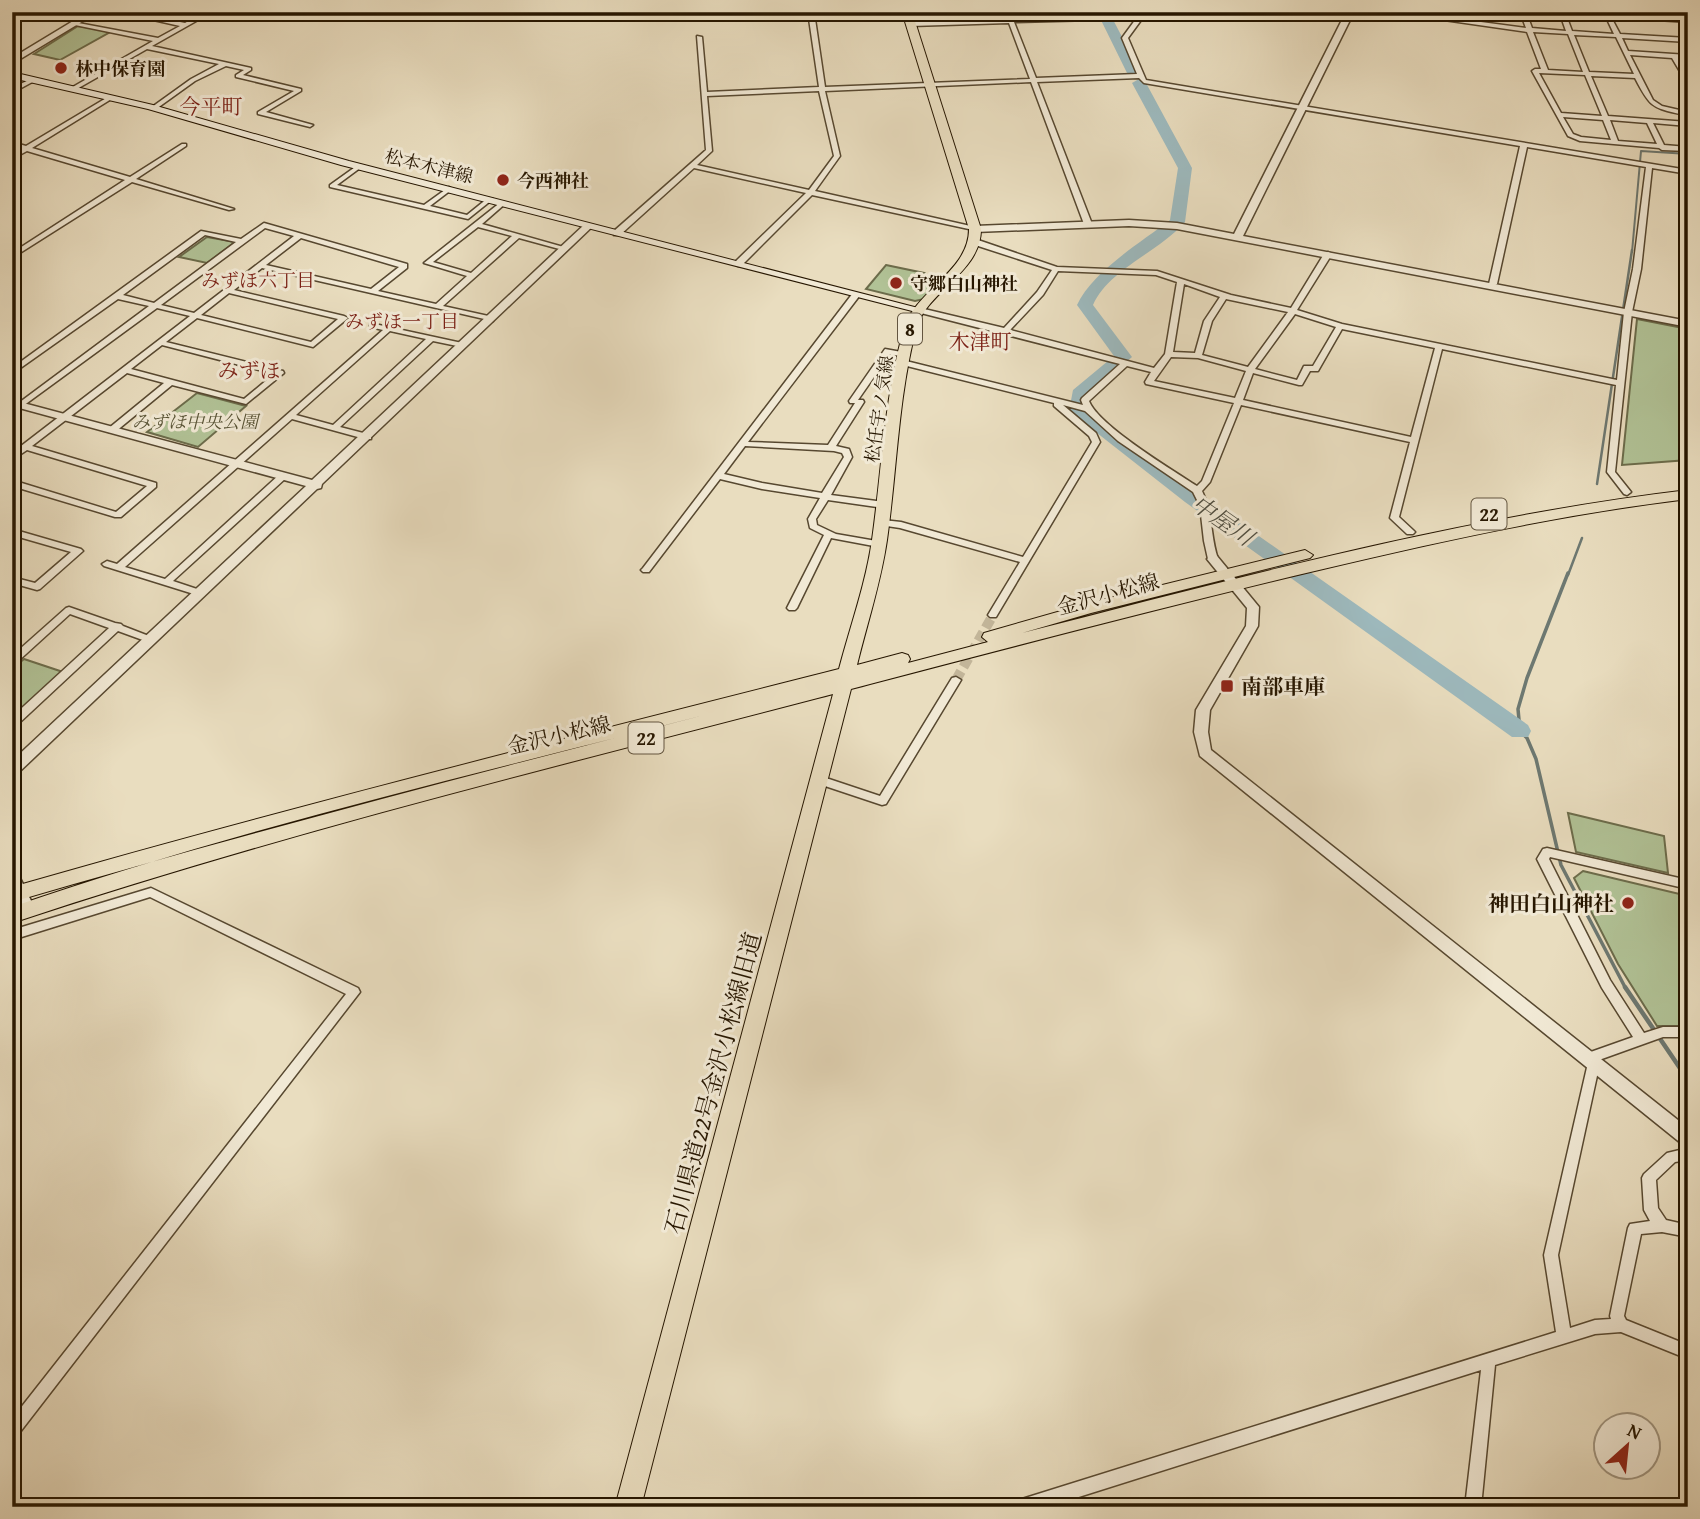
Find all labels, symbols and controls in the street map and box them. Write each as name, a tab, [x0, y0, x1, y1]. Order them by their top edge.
place label: 林中保育園	[75, 55, 165, 82]
marker: 林中保育園	[53, 60, 69, 76]
district label: 今平町	[180, 91, 243, 122]
street label: 松本木津線	[382, 142, 476, 190]
place label: 今西神社	[517, 167, 589, 194]
marker: 今西神社	[495, 172, 511, 188]
district label: みずほ六丁目	[201, 266, 315, 294]
place label: 守郷白山神社	[910, 270, 1018, 297]
marker: 守郷白山神社	[888, 275, 904, 291]
district label: みずほ一丁目	[345, 307, 459, 335]
road number: 8	[898, 314, 922, 344]
district label: 木津町	[949, 326, 1012, 357]
street label: 松任宇ノ気線	[858, 354, 900, 464]
district label: みずほ	[218, 355, 281, 386]
park label: みずほ中央公園	[132, 408, 261, 435]
water label: 中屋川	[1185, 487, 1263, 555]
road number: 22	[1472, 499, 1506, 530]
street label: 金沢小松線	[1053, 565, 1163, 623]
place label: 南部車庫	[1241, 671, 1325, 702]
marker: 南部車庫	[1219, 678, 1235, 694]
street label: 金沢小松線	[504, 708, 614, 762]
road number: 22	[628, 722, 664, 754]
place label: 神田白山神社	[1488, 888, 1614, 919]
marker: 神田白山神社	[1620, 895, 1636, 911]
street label: 石川県道22号金沢小松線旧道	[656, 928, 770, 1238]
north arrow	[1592, 1410, 1662, 1480]
text: N	[1623, 1415, 1647, 1446]

